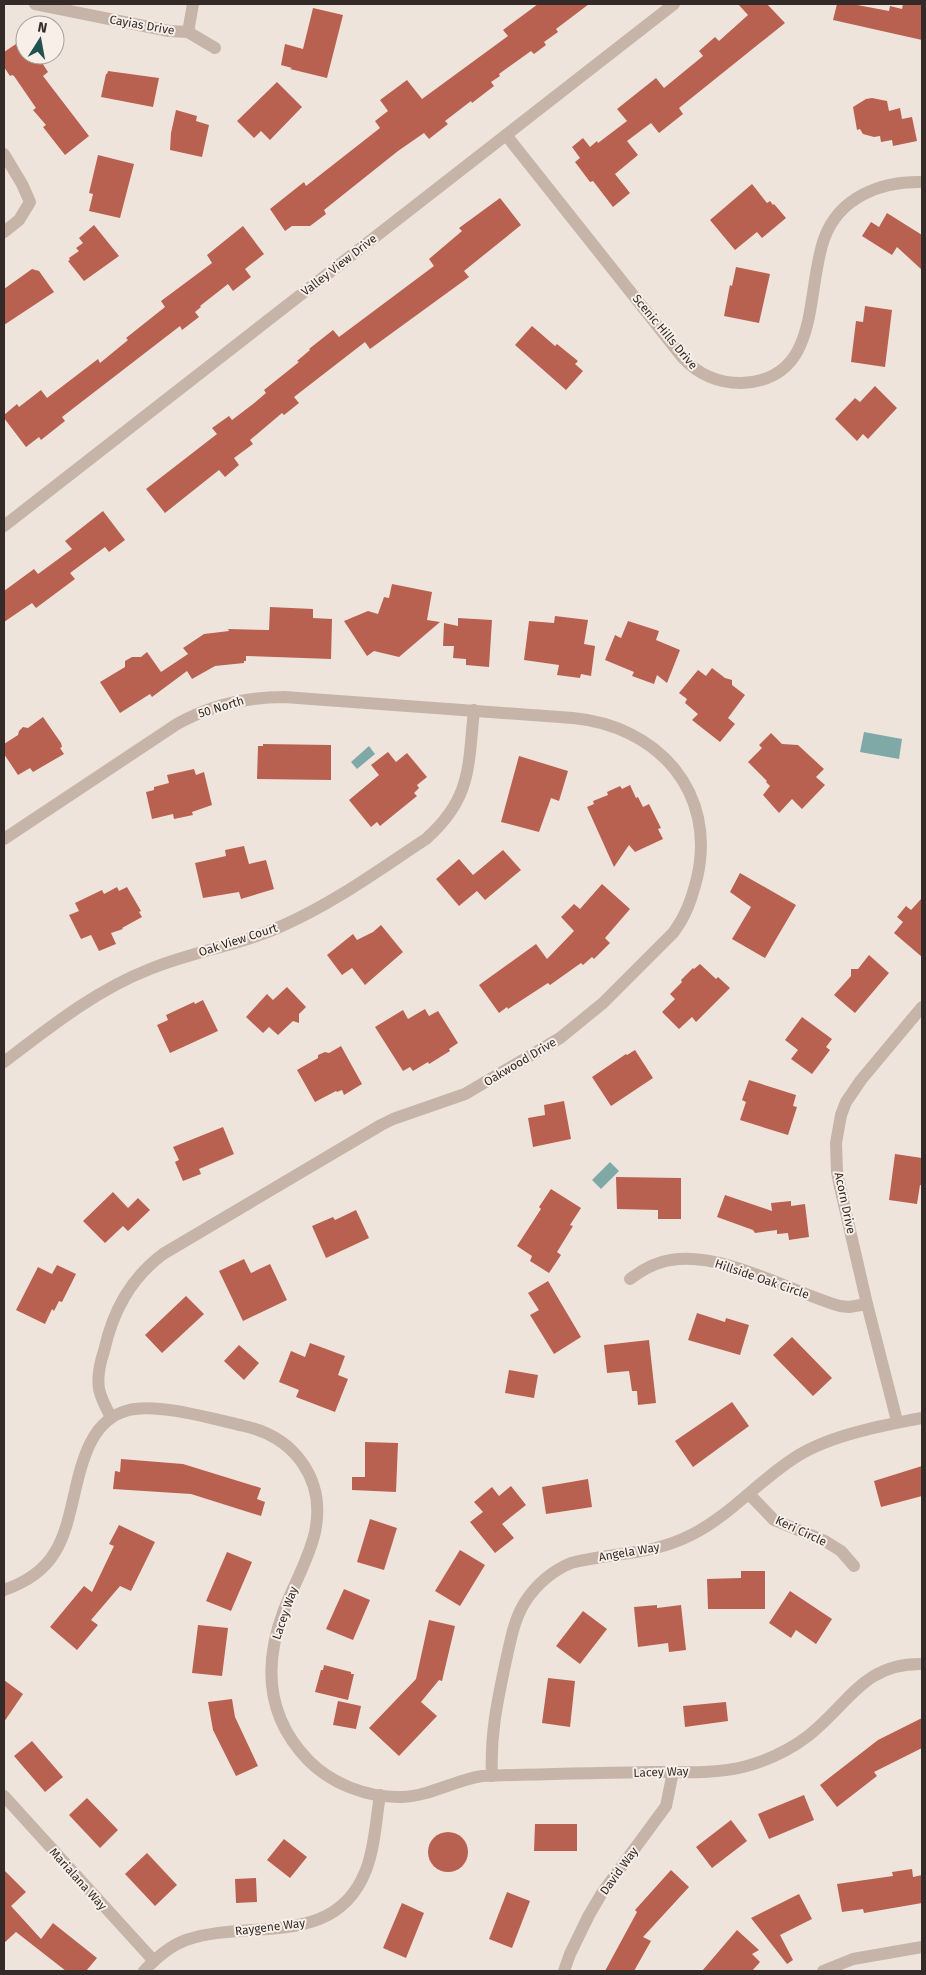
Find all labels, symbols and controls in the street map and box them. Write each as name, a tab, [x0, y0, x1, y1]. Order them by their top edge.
street label: Cayias Drive	[108, 12, 176, 38]
north arrow	[15, 15, 65, 65]
text: N	[36, 18, 49, 37]
street label: Valley View Drive	[299, 231, 379, 299]
street label: Scenic Hills Drive	[630, 292, 700, 372]
street label: 50 North	[196, 693, 246, 721]
street label: Oak View Court	[197, 920, 280, 959]
street label: Oakwood Drive	[481, 1035, 559, 1089]
street label: Acorn Drive	[832, 1171, 858, 1235]
street label: Hillside Oak Circle	[713, 1256, 811, 1302]
street label: Keri Circle	[773, 1513, 829, 1549]
street label: Angela Way	[598, 1540, 661, 1564]
street label: Lacey Way	[269, 1585, 301, 1641]
street label: Lacey Way	[633, 1764, 689, 1780]
street label: David Way	[597, 1844, 641, 1898]
street label: Marialana Way	[46, 1845, 110, 1913]
street label: Raygene Way	[234, 1916, 306, 1938]

